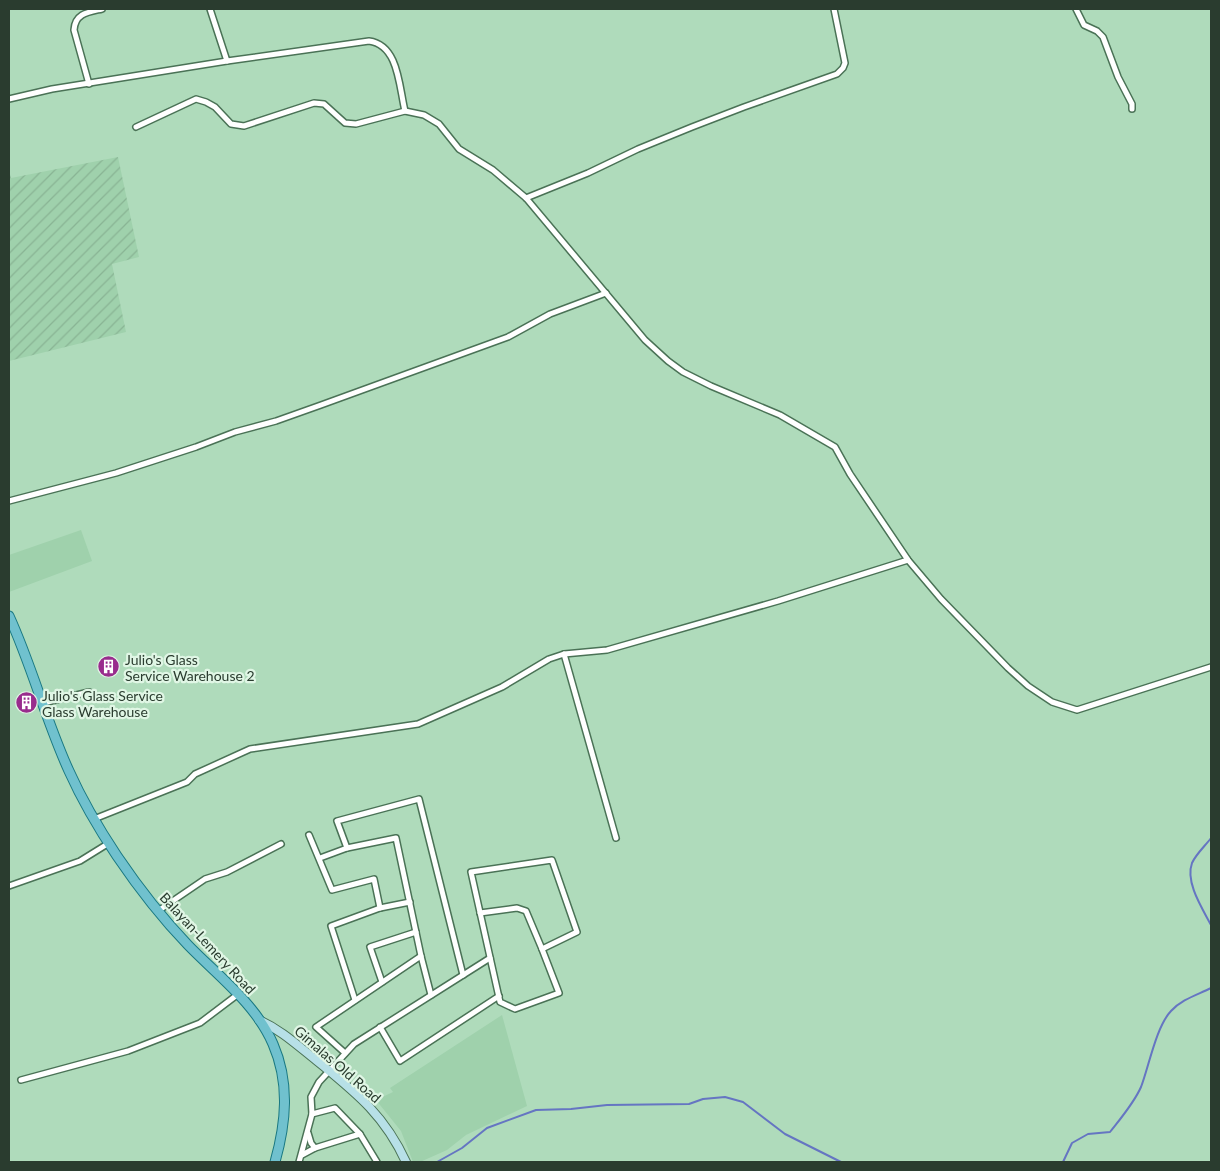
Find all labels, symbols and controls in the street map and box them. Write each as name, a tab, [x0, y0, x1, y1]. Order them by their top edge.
place label: Julio's Glass Service Warehouse 2	[125, 651, 255, 684]
building icon: Julio's Glass Service Warehouse 2	[97, 655, 121, 679]
place label: Julio's Glass Service Glass Warehouse	[42, 687, 163, 720]
building icon: Julio's Glass Service Glass Warehouse	[14, 691, 38, 715]
street label: Balayan-Lemery Road	[157, 889, 259, 997]
street label: Gimalas Old Road	[291, 1022, 385, 1106]

